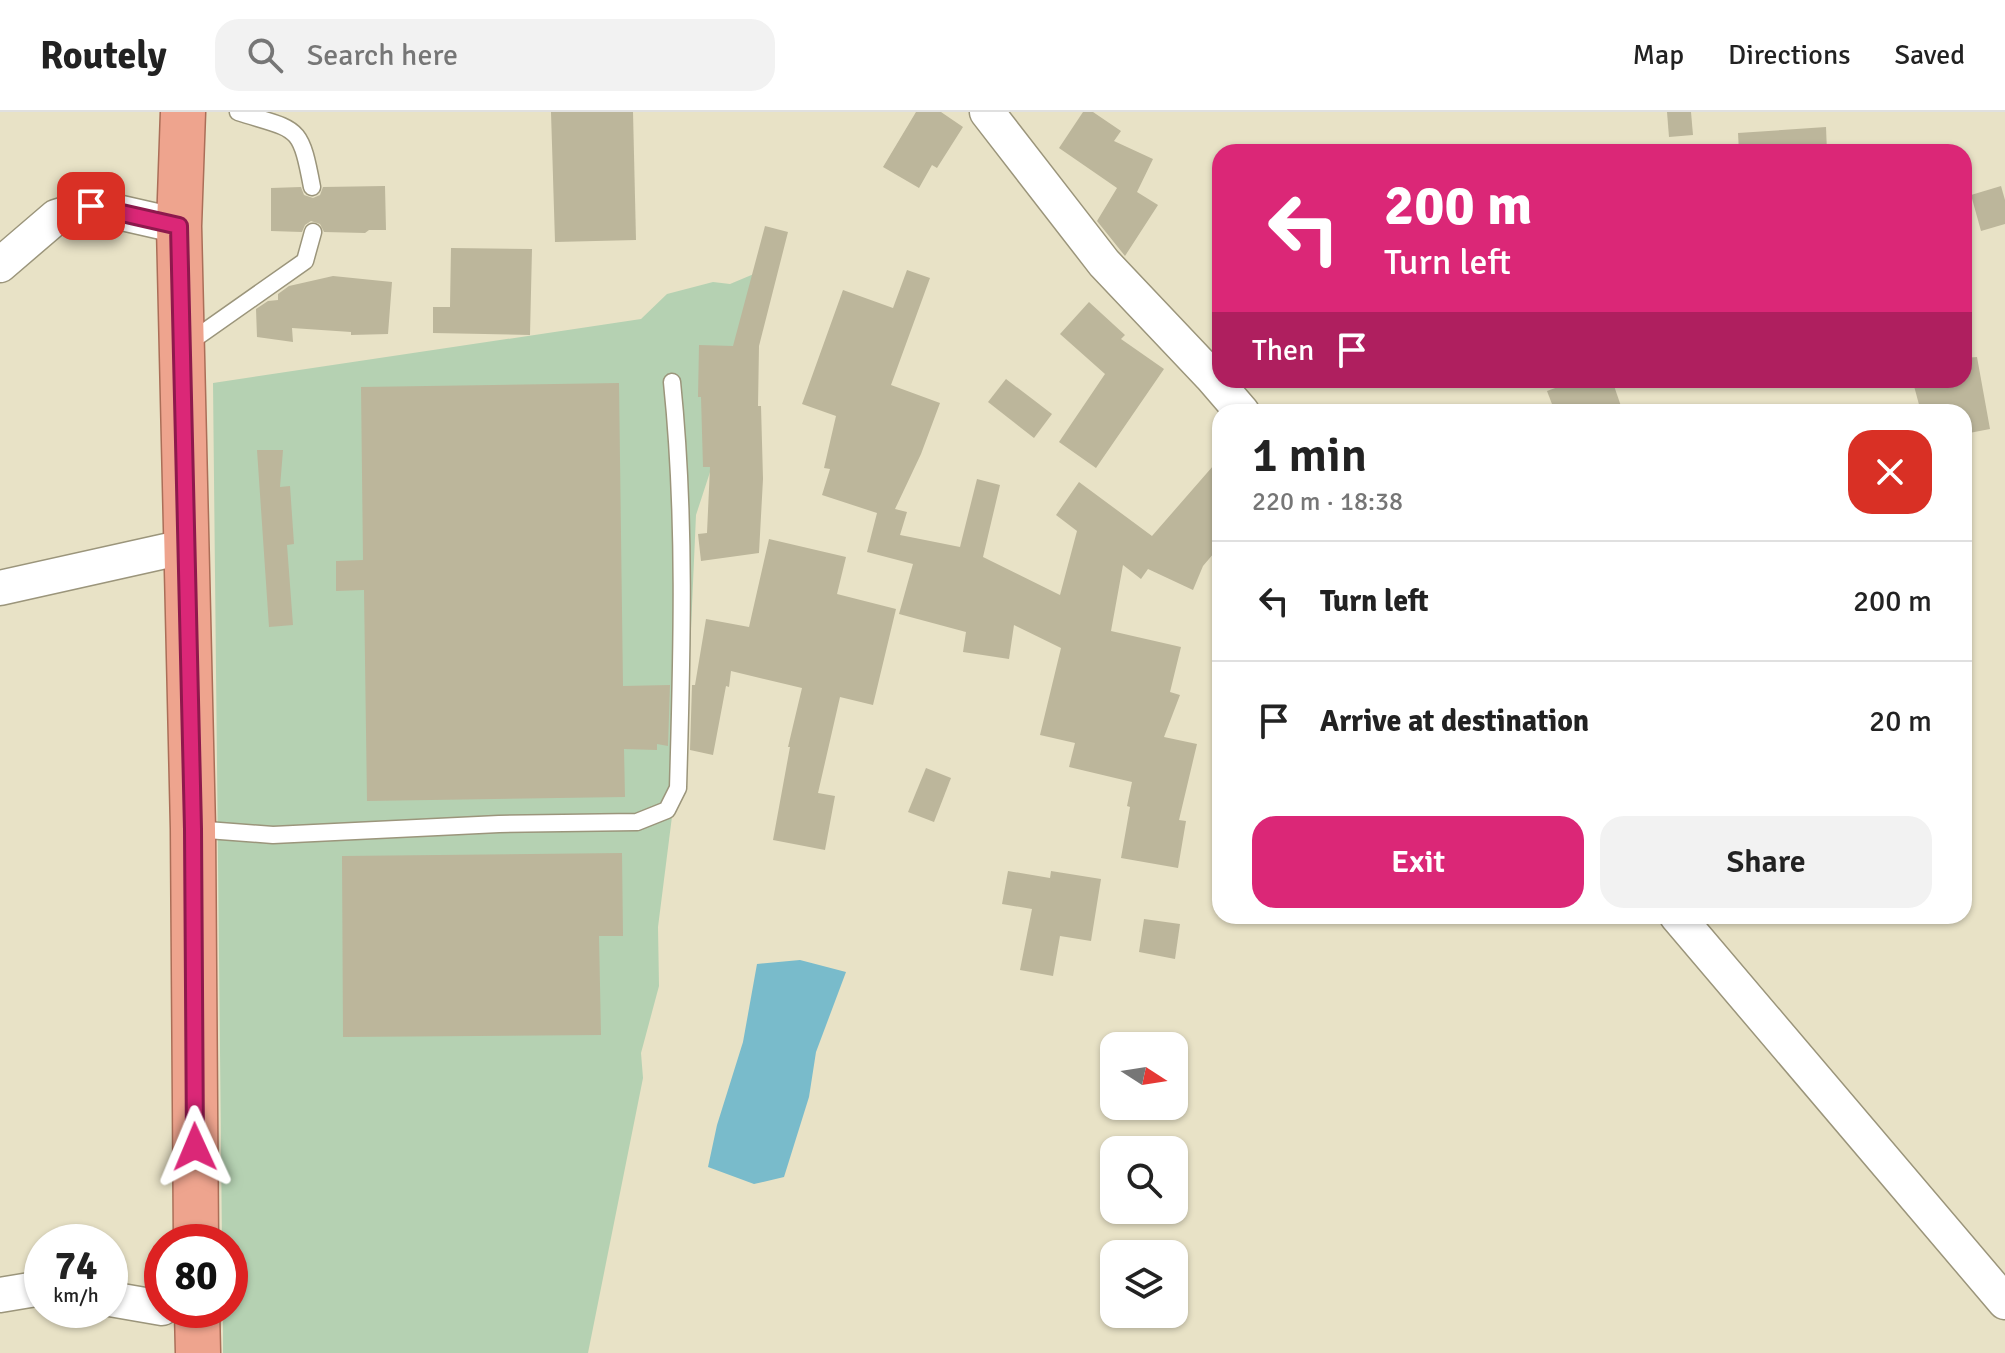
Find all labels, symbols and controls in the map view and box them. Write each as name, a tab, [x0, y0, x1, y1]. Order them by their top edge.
search box	[215, 19, 775, 91]
text: Routely	[40, 32, 167, 79]
icon: search	[243, 33, 287, 77]
text: Search here	[307, 37, 458, 74]
text: Map	[1632, 38, 1684, 72]
text: Directions	[1728, 38, 1850, 72]
text: Saved	[1894, 38, 1965, 72]
text: 200 m	[1384, 171, 1532, 240]
pin	[57, 172, 125, 240]
icon: left	[1252, 176, 1356, 280]
icon: arrive	[69, 184, 113, 228]
text: Turn left	[1384, 240, 1511, 285]
icon: arrive	[1330, 328, 1374, 372]
text: Then	[1252, 332, 1314, 369]
text: 1 min	[1252, 426, 1367, 485]
button: close	[1848, 430, 1932, 514]
text: 220 m · 18:38	[1252, 486, 1403, 518]
icon: left	[1252, 579, 1296, 623]
text: Turn left	[1320, 583, 1429, 620]
text: 200 m	[1853, 583, 1932, 620]
icon: arrive	[1252, 699, 1296, 743]
text: Arrive at destination	[1320, 703, 1589, 740]
text: 20 m	[1869, 703, 1932, 740]
button: Exit	[1252, 816, 1584, 908]
button: Share	[1600, 816, 1932, 908]
north arrow	[1100, 1032, 1188, 1120]
map controls	[1100, 1032, 1188, 1328]
position arrow	[153, 1105, 237, 1189]
button: search	[1100, 1136, 1188, 1224]
speed limit sign: 80	[144, 1224, 248, 1328]
button: layers	[1100, 1240, 1188, 1328]
text: 74	[54, 1241, 98, 1291]
text: km/h	[53, 1283, 99, 1308]

